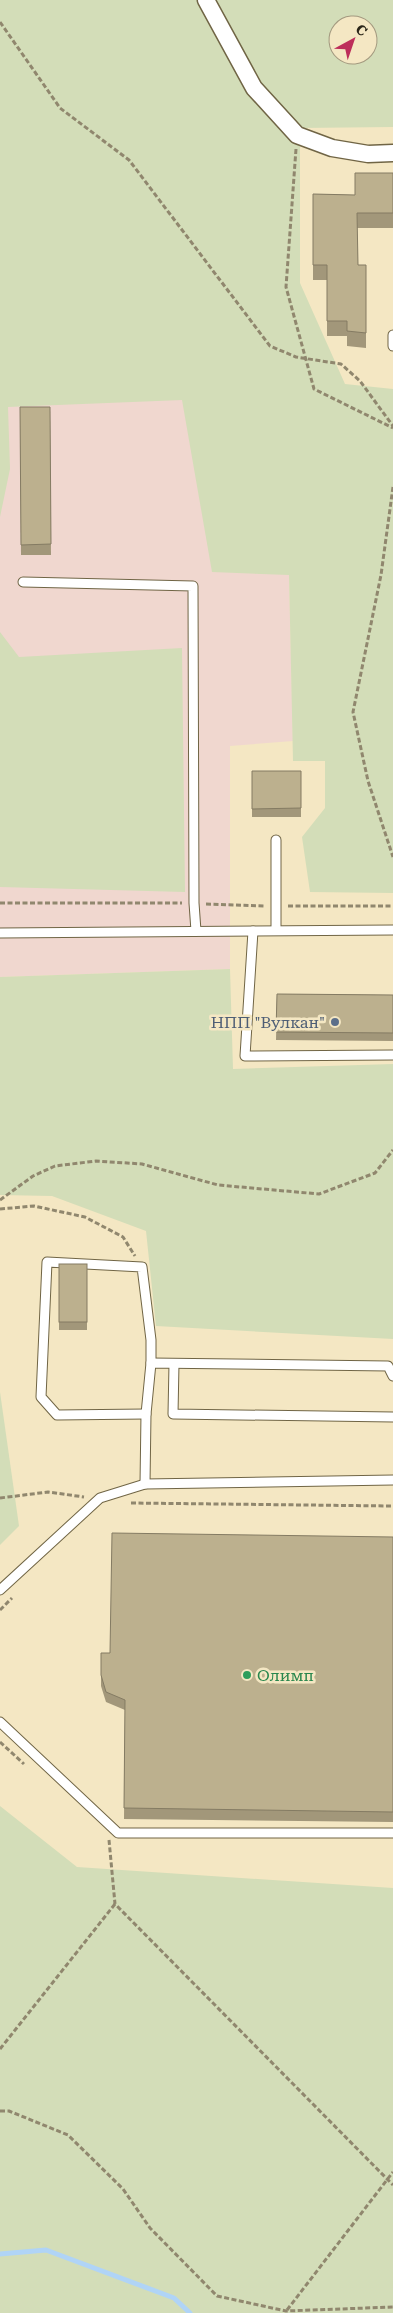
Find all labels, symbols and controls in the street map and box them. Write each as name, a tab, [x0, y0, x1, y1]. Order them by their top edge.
north arrow	[328, 15, 378, 65]
text: С	[352, 21, 370, 39]
place label: НПП "Вулкан"	[211, 1013, 325, 1032]
marker: НПП "Вулкан"	[329, 1016, 341, 1028]
place label: Олимп	[257, 1666, 314, 1685]
marker: Олимп	[241, 1669, 253, 1681]

